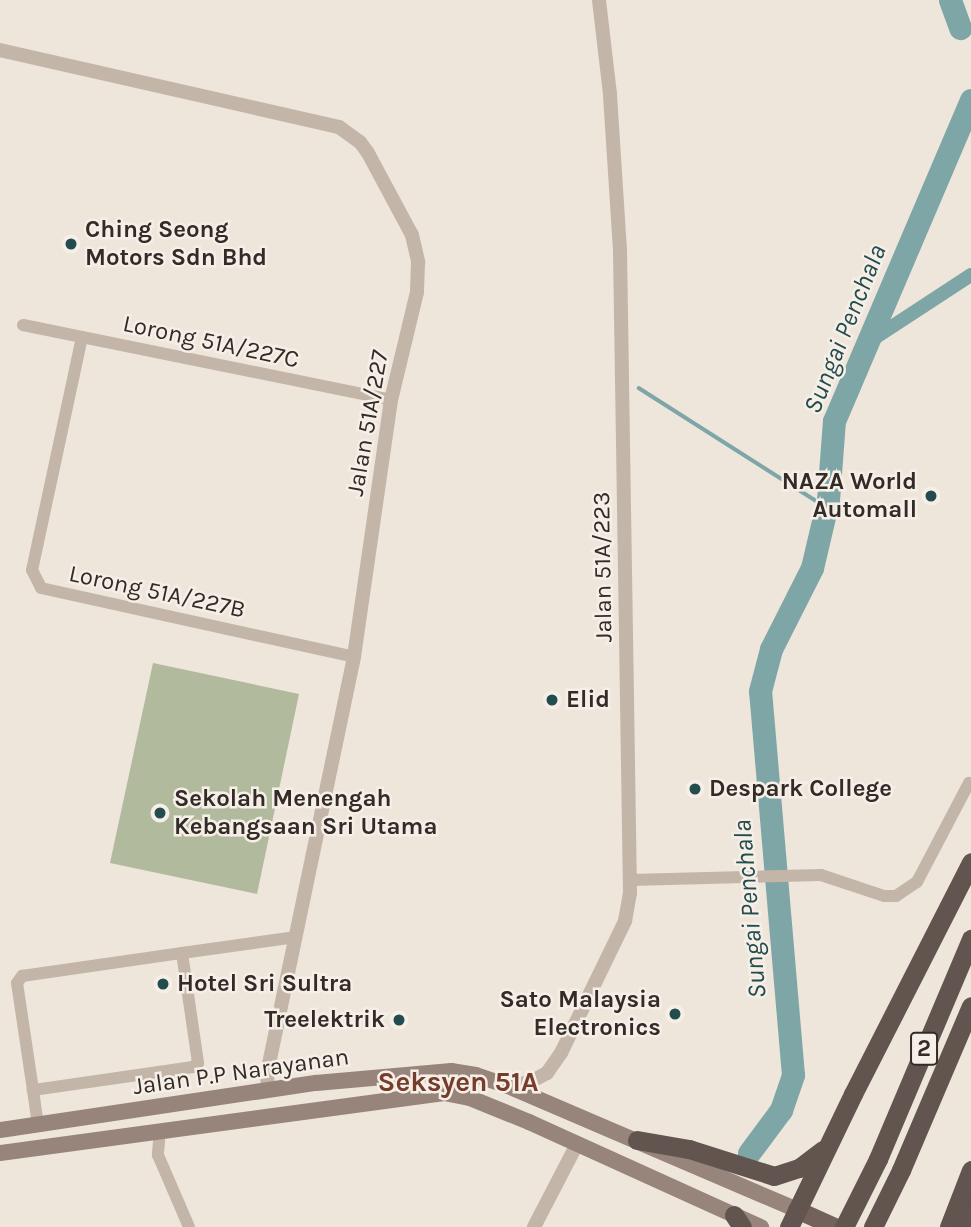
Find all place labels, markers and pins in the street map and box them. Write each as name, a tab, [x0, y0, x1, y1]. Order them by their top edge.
place label: Ching Seong Motors Sdn Bhd	[85, 216, 267, 272]
marker: Ching Seong Motors Sdn Bhd	[63, 236, 79, 252]
place label: NAZA World Automall	[782, 468, 917, 524]
marker: NAZA World Automall	[923, 488, 939, 504]
place label: Elid	[566, 686, 610, 714]
marker: Elid	[544, 692, 560, 708]
place label: Despark College	[709, 775, 892, 803]
marker: Despark College	[687, 781, 703, 797]
place label: Sekolah Menengah Kebangsaan Sri Utama	[174, 785, 437, 841]
marker: Sekolah Menengah Kebangsaan Sri Utama	[152, 805, 168, 821]
place label: Hotel Sri Sultra	[177, 970, 352, 998]
marker: Hotel Sri Sultra	[155, 976, 171, 992]
place label: Sato Malaysia Electronics	[500, 986, 661, 1042]
place label: Treelektrik	[264, 1006, 385, 1034]
marker: Sato Malaysia Electronics	[667, 1006, 683, 1022]
marker: Treelektrik	[391, 1012, 407, 1028]

